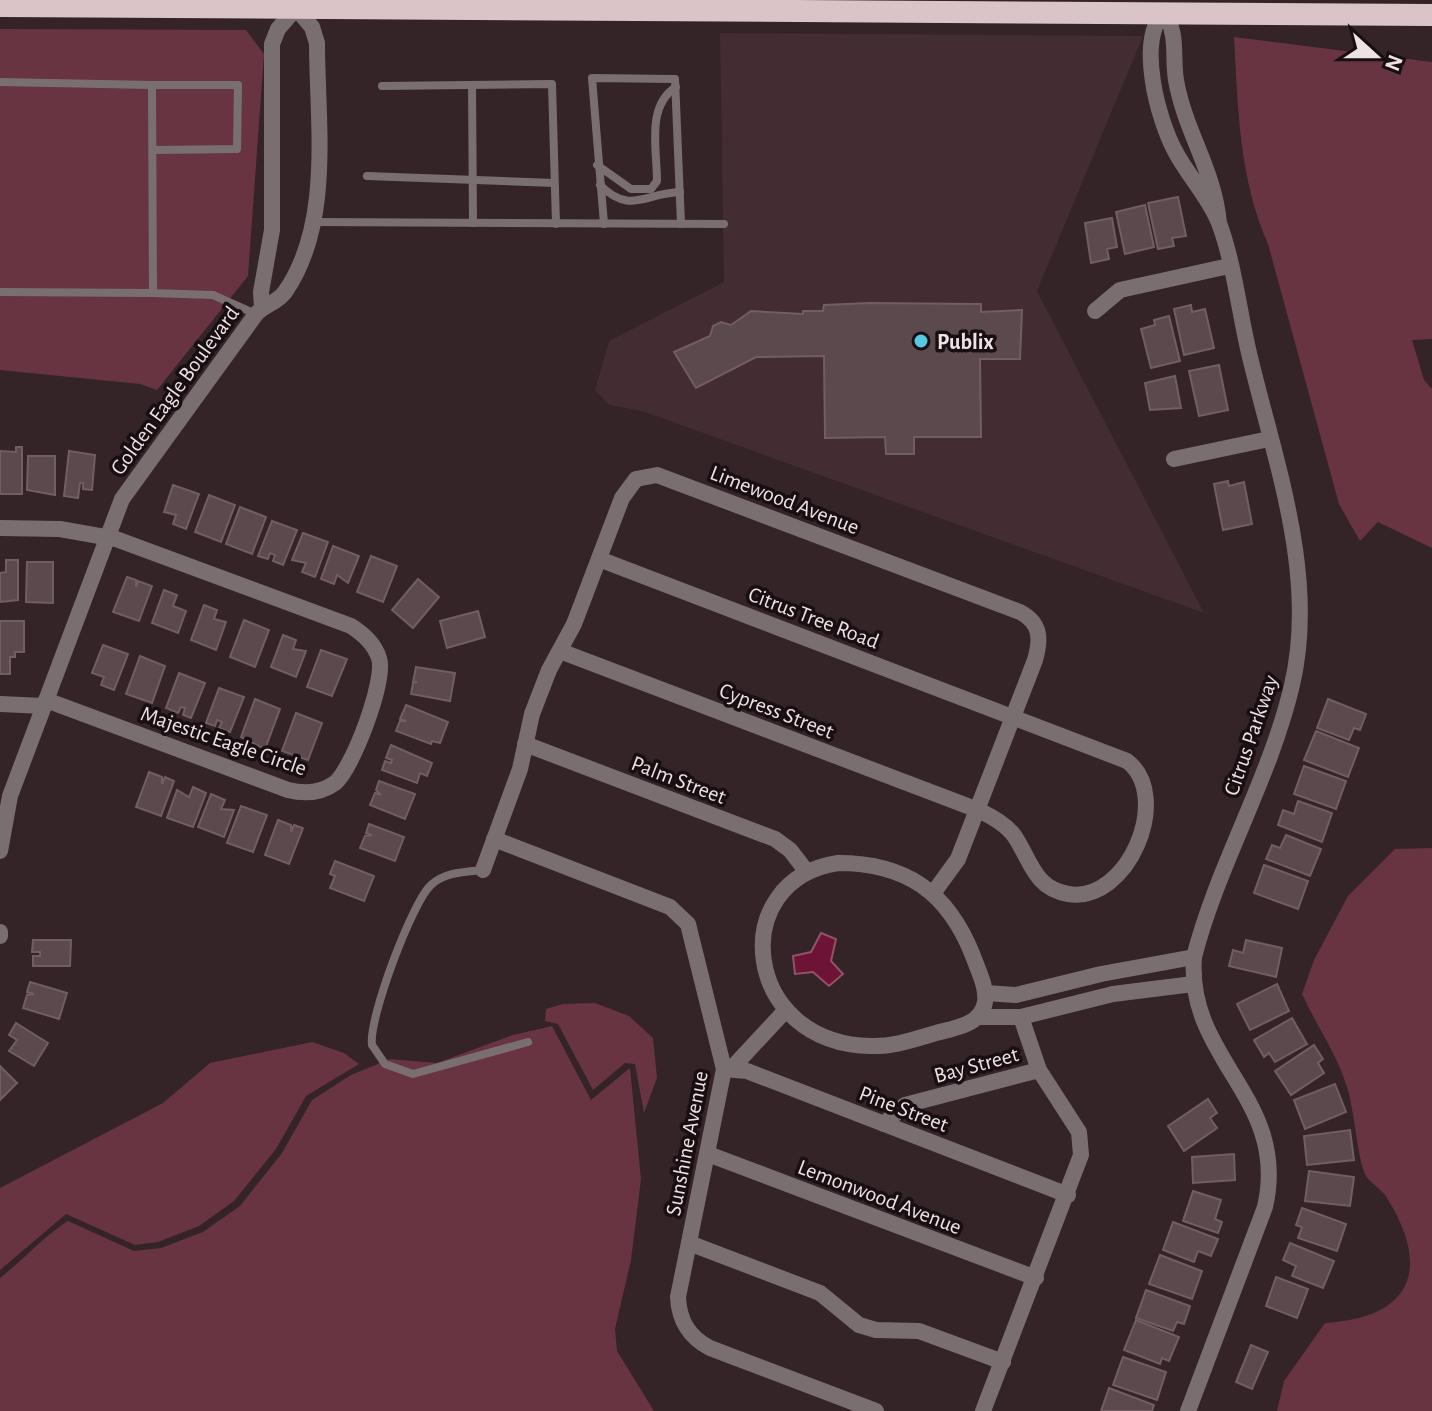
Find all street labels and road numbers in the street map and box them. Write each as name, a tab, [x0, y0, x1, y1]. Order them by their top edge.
street label: Golden Eagle Boulevard	[106, 302, 243, 479]
street label: Limewood Avenue	[707, 461, 862, 538]
street label: Citrus Tree Road	[745, 583, 882, 653]
street label: Citrus Parkway	[1220, 672, 1282, 798]
street label: Cypress Street	[716, 679, 837, 743]
street label: Majestic Eagle Circle	[138, 702, 310, 780]
street label: Palm Street	[628, 752, 729, 808]
street label: Bay Street	[932, 1043, 1021, 1087]
street label: Sunshine Avenue	[662, 1069, 712, 1217]
street label: Pine Street	[856, 1082, 951, 1136]
street label: Lemonwood Avenue	[795, 1156, 965, 1238]

